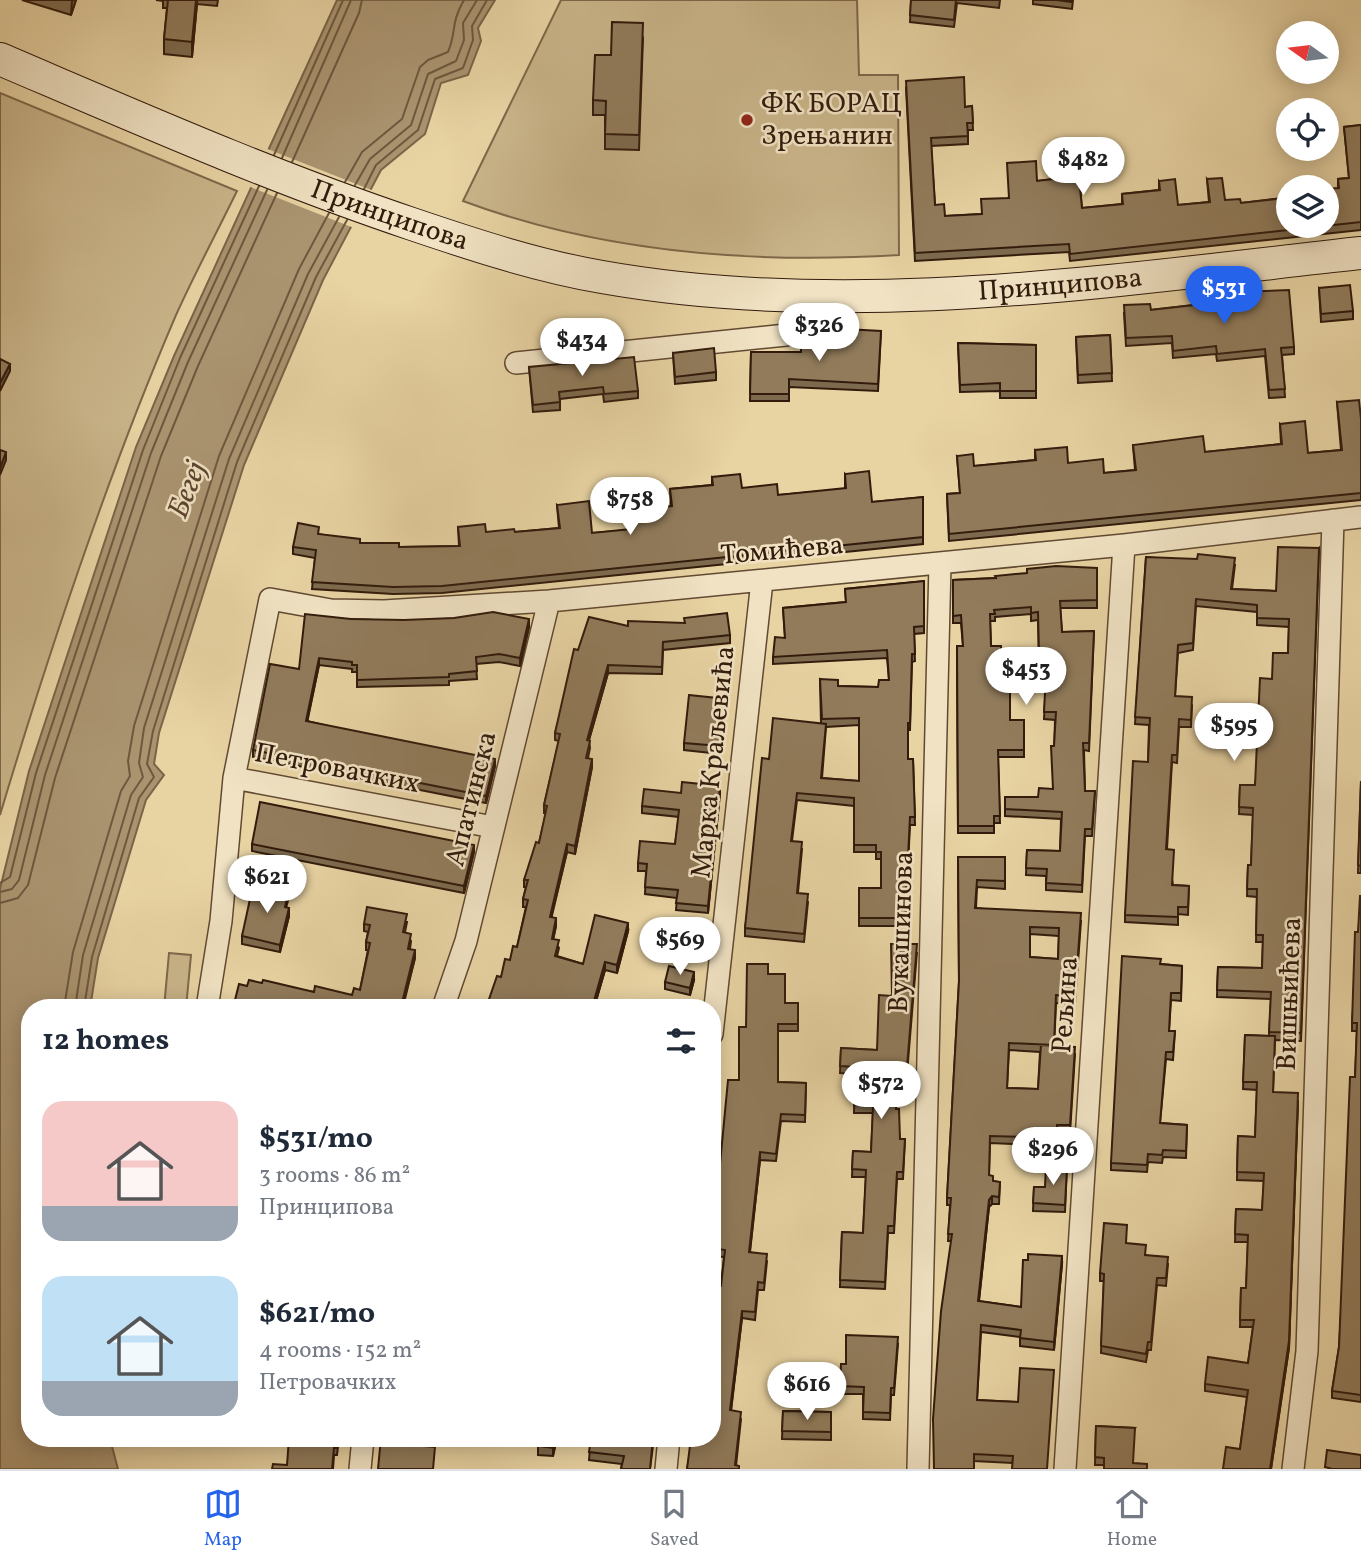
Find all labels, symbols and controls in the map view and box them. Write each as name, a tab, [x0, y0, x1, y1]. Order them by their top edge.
north arrow	[1276, 21, 1339, 84]
map controls	[1276, 21, 1339, 238]
place label: ФК БОРАЦ Зрењанин	[761, 85, 903, 156]
button: locate	[1276, 98, 1339, 161]
marker: ФК БОРАЦ Зрењанин	[739, 112, 755, 128]
pin: $482	[1042, 138, 1124, 197]
text: $482	[1058, 144, 1108, 176]
street label: Принципова	[305, 170, 473, 261]
button: layers	[1276, 175, 1339, 238]
street label: Принципова	[977, 258, 1144, 311]
pin: $531	[1183, 266, 1265, 326]
text: $531	[1202, 273, 1246, 305]
pin: $326	[778, 304, 860, 363]
text: $326	[794, 310, 844, 342]
pin: $434	[541, 318, 623, 378]
text: $434	[556, 325, 608, 357]
water label: Бегеј	[158, 455, 218, 524]
pin: $758	[589, 477, 671, 537]
text: $758	[606, 484, 654, 516]
street label: Томићева	[719, 526, 845, 576]
street label: Марка Краљевића	[682, 644, 746, 880]
pin: $453	[985, 648, 1067, 707]
text: $453	[1001, 654, 1051, 686]
pin: $595	[1193, 704, 1275, 763]
text: $595	[1210, 710, 1258, 742]
street label: Апатинска	[436, 727, 508, 871]
street label: Петровачких	[251, 734, 423, 804]
street label: Вукашинова	[880, 850, 924, 1014]
pin: $621	[226, 856, 308, 915]
text: $621	[244, 862, 290, 894]
street label: Вишњићева	[1268, 916, 1312, 1072]
pin: $569	[639, 918, 721, 977]
text: $569	[655, 924, 705, 956]
street label: Рељина	[1043, 955, 1089, 1055]
text: 12 homes	[42, 1020, 169, 1062]
icon: filters	[662, 1022, 700, 1060]
pin: $572	[840, 1062, 922, 1121]
text: $572	[858, 1068, 904, 1100]
text: $531/mo	[259, 1118, 373, 1160]
pin: $296	[1012, 1128, 1094, 1187]
icon: home	[98, 1129, 182, 1213]
text: $296	[1028, 1134, 1078, 1166]
text: 3 rooms · 86 m²	[259, 1160, 410, 1192]
text: Принципова	[259, 1192, 394, 1224]
text: $621/mo	[259, 1293, 375, 1335]
icon: home	[98, 1304, 182, 1388]
text: 4 rooms · 152 m²	[259, 1335, 421, 1367]
pin: $616	[766, 1362, 848, 1422]
text: Петровачких	[259, 1367, 397, 1399]
text: $616	[783, 1369, 831, 1401]
tab: Map	[204, 1485, 242, 1553]
tab: Saved	[650, 1485, 699, 1553]
tab: Home	[1107, 1485, 1157, 1553]

